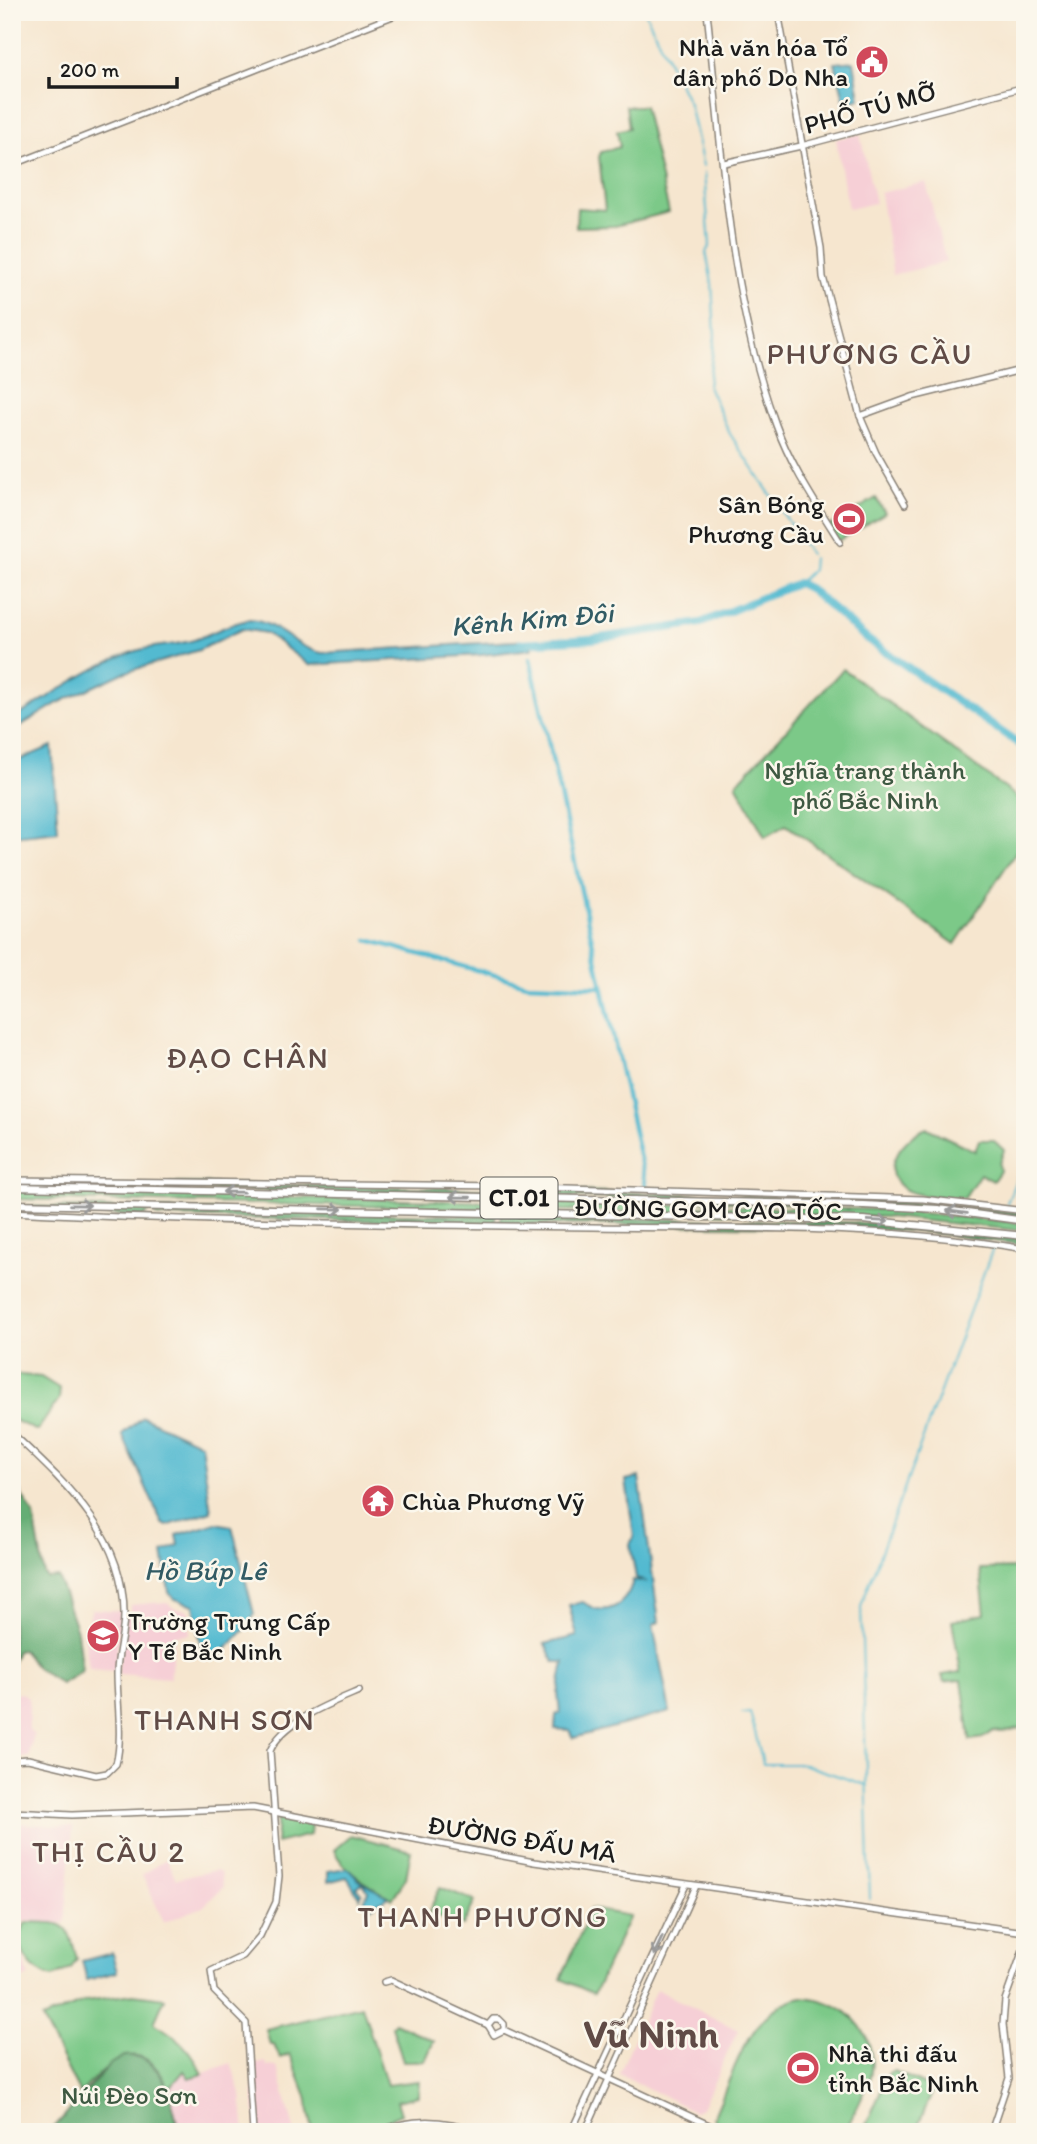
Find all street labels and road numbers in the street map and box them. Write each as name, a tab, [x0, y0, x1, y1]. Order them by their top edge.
street label: PHỐ TÚ MỠ	[801, 75, 940, 141]
road number: CT.01	[480, 1178, 558, 1218]
street label: ĐƯỜNG GOM CAO TỐC	[574, 1191, 842, 1227]
street label: ĐƯỜNG ĐẤU MÃ	[425, 1808, 619, 1870]

